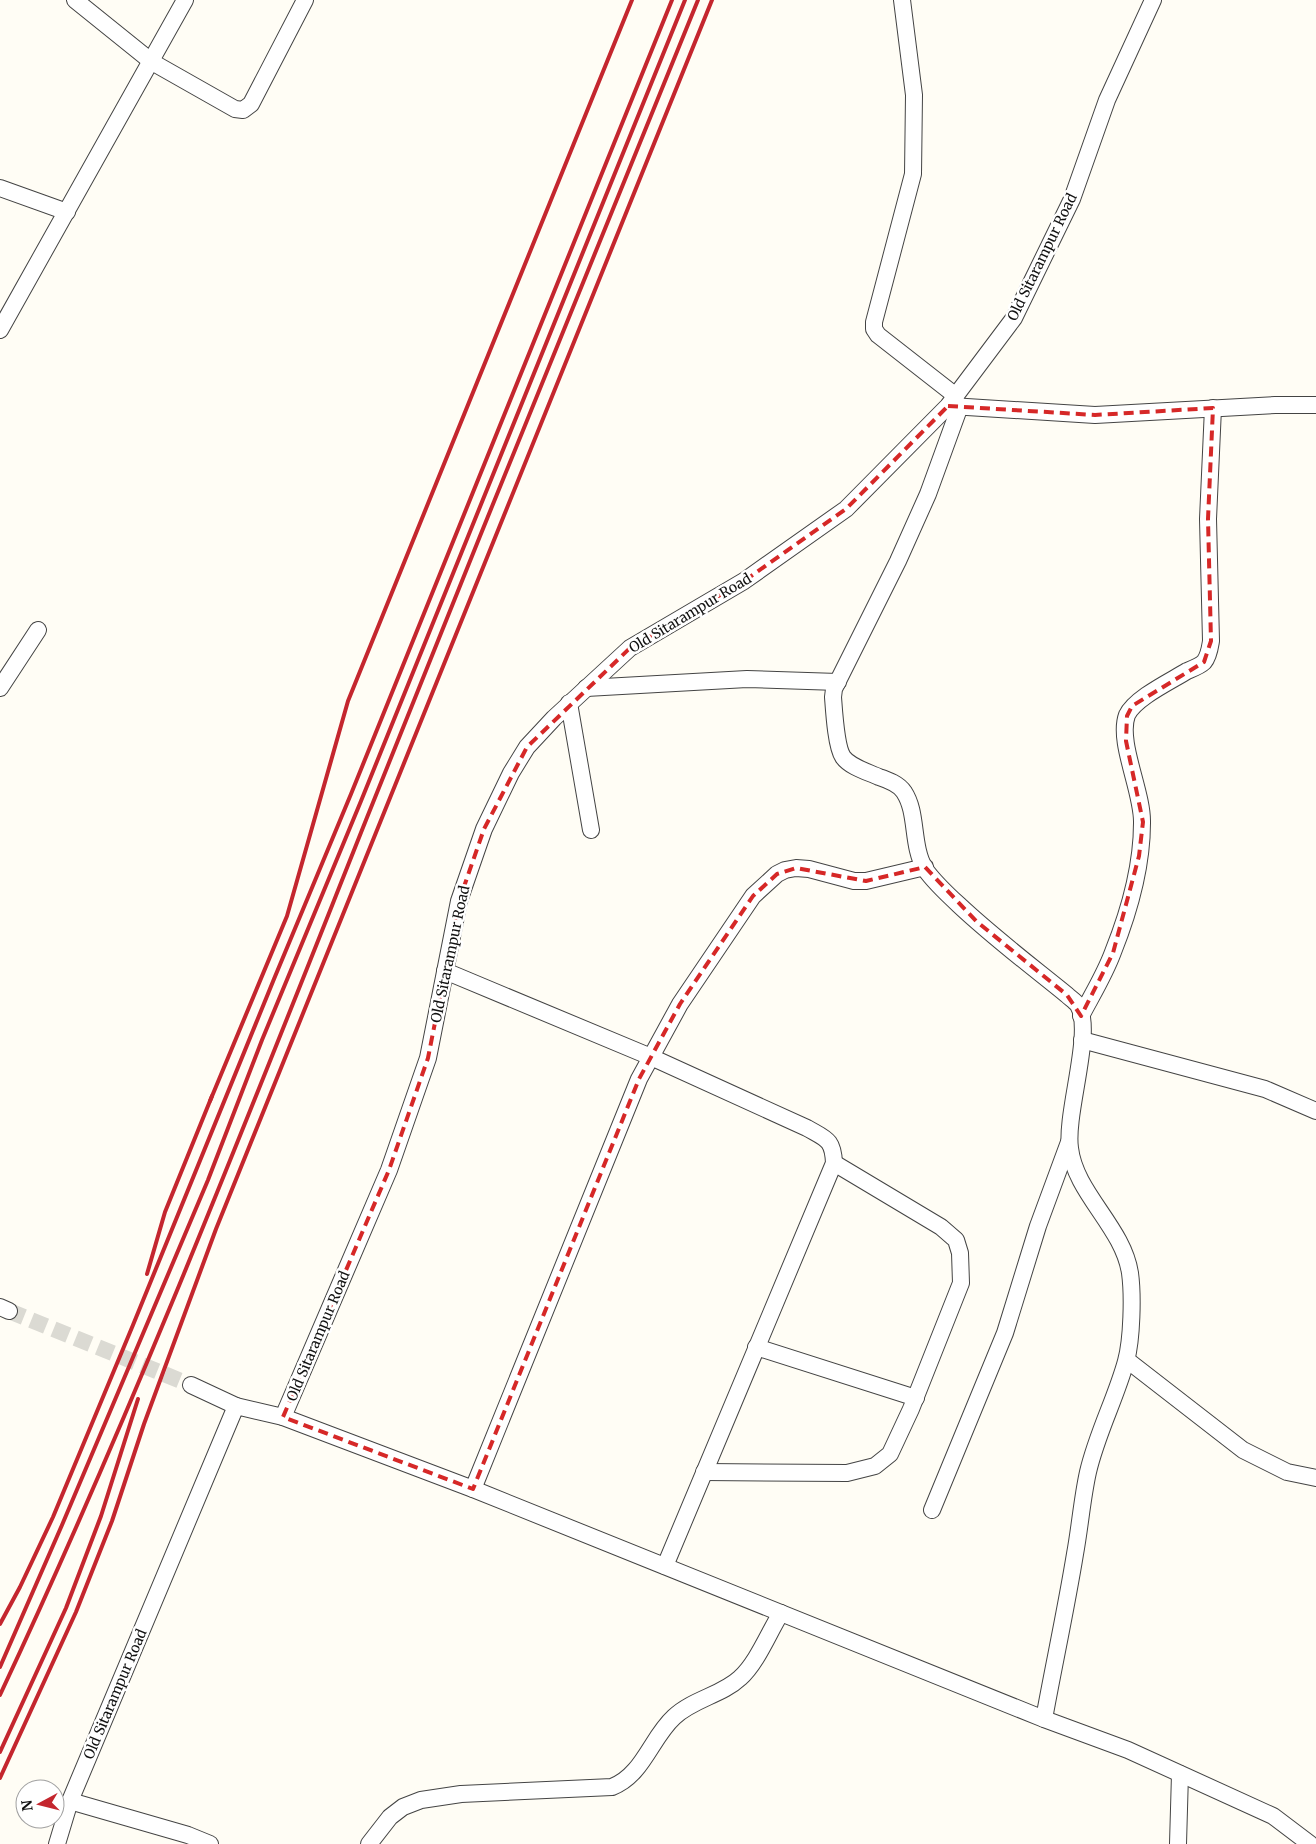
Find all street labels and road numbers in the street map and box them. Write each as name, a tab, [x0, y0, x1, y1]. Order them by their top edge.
street label: Old Sitarampur Road	[1003, 190, 1081, 324]
street label: Old Sitarampur Road	[625, 569, 755, 657]
street label: Old Sitarampur Road	[427, 883, 473, 1024]
street label: Old Sitarampur Road	[282, 1268, 354, 1404]
street label: Old Sitarampur Road	[79, 1626, 151, 1762]

